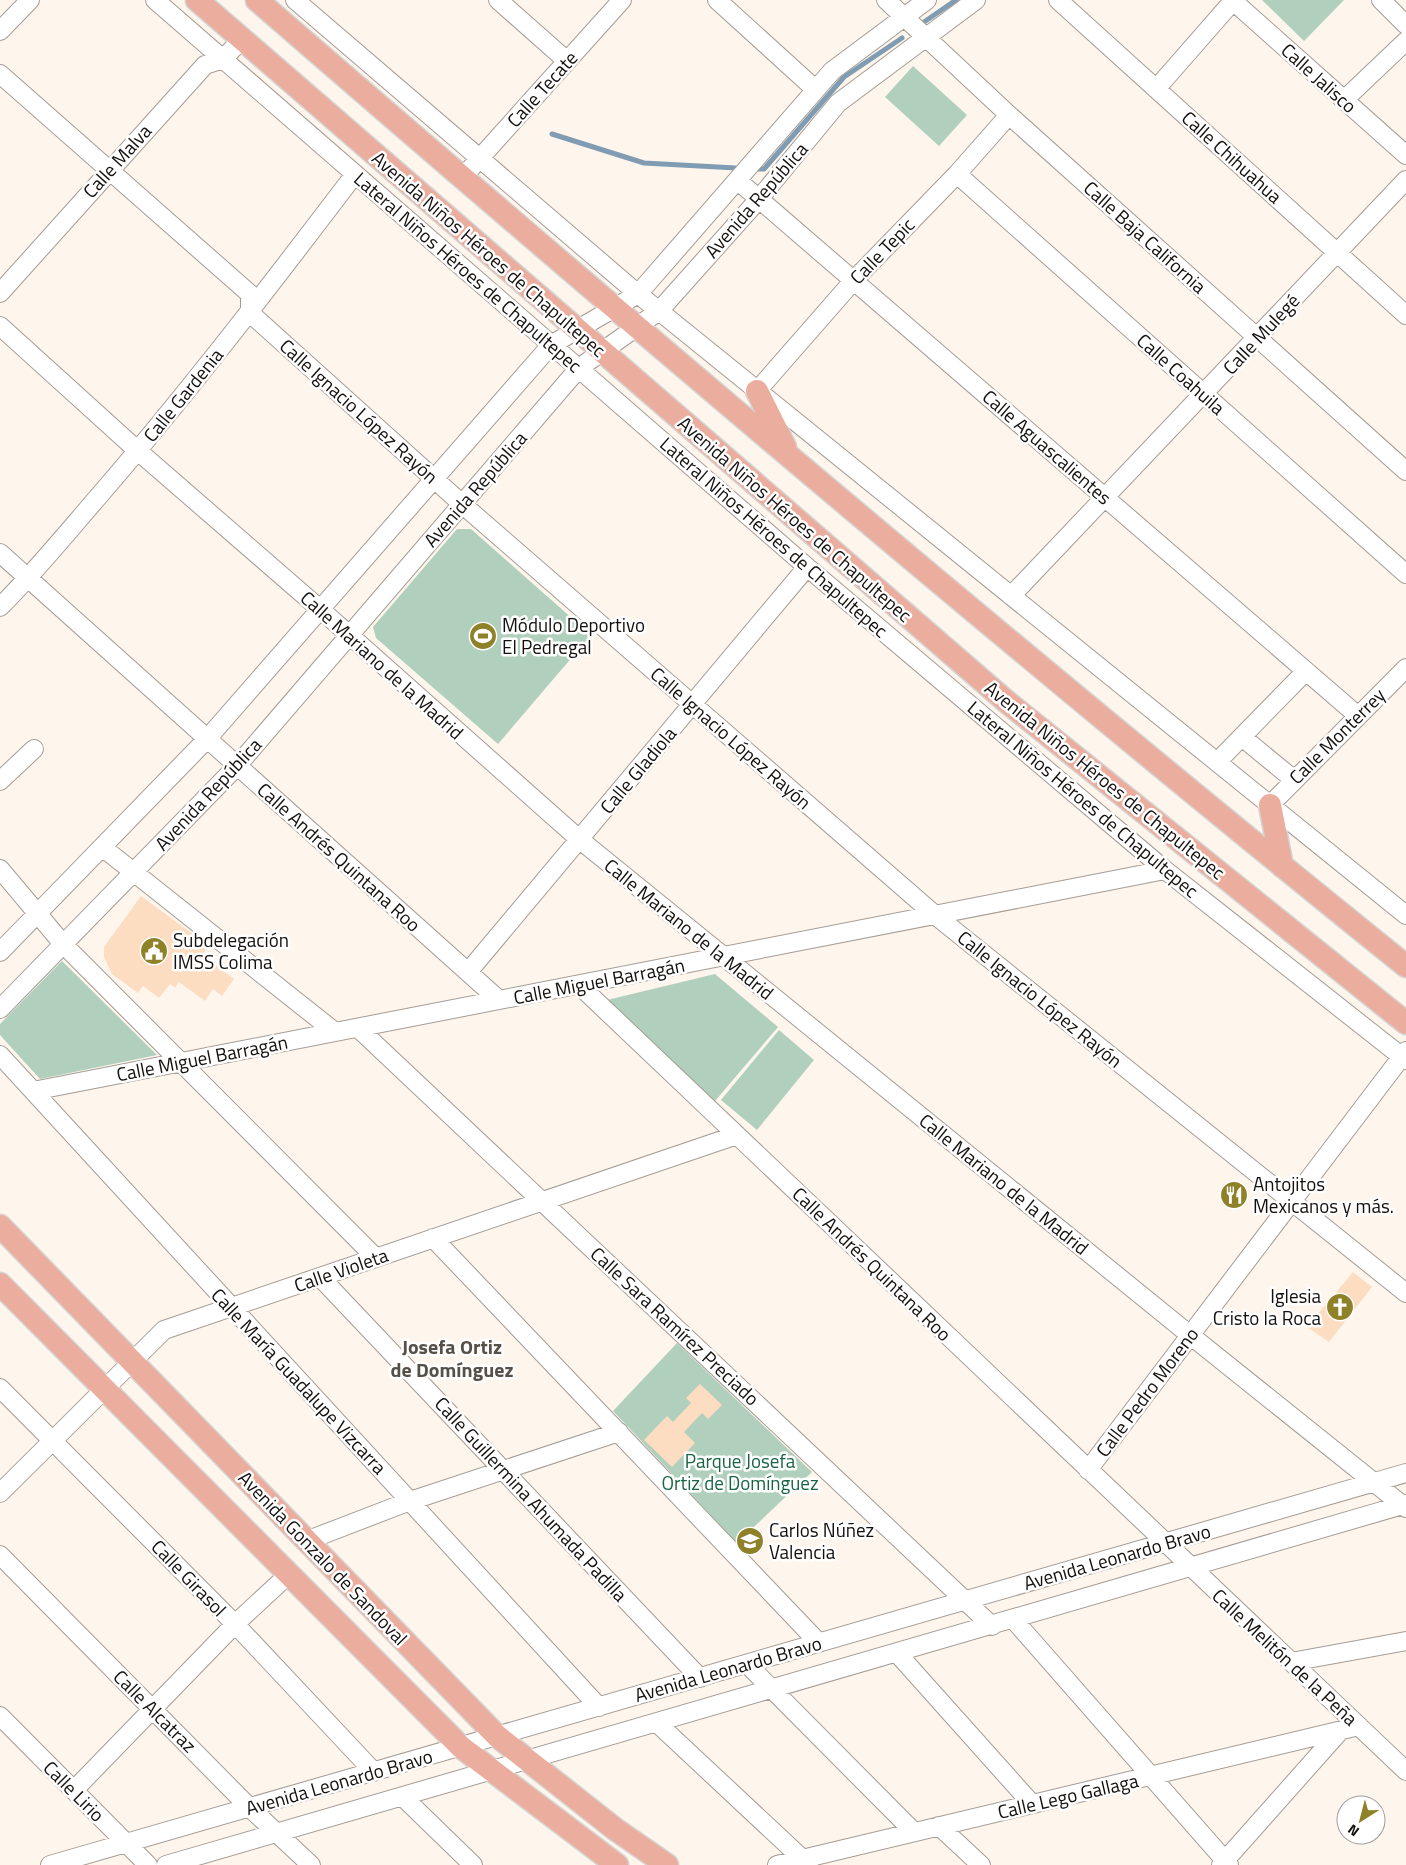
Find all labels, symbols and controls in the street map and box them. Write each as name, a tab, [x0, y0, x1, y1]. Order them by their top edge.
street label: Calle Jalisco	[1275, 36, 1364, 120]
street label: Calle Tecate	[499, 44, 584, 133]
street label: Calle Chihuahua	[1176, 103, 1289, 210]
street label: Calle Malva	[75, 117, 158, 204]
street label: Avenida República	[697, 135, 815, 264]
street label: Avenida Niños Héroes de Chapultepec	[366, 144, 613, 364]
street label: Lateral Niños Héroes de Chapultepec	[348, 164, 589, 379]
street label: Calle Baja California	[1077, 173, 1214, 300]
street label: Calle Tepic	[842, 211, 921, 290]
street label: Calle Mulegé	[1215, 287, 1306, 381]
street label: Calle Coahuila	[1131, 326, 1232, 422]
street label: Calle Ignacio López Rayón	[274, 331, 445, 490]
street label: Calle Gardenia	[136, 341, 230, 448]
street label: Calle Aguascalientes	[976, 382, 1118, 511]
street label: Avenida Niños Héroes de Chapultepec	[672, 409, 919, 629]
street label: Avenida República	[416, 424, 534, 553]
street label: Lateral Niños Héroes de Chapultepec	[654, 429, 895, 644]
street label: Calle Mariano de la Madrid	[294, 583, 470, 746]
place label: Módulo Deportivo El Pedregal	[502, 610, 645, 661]
sports icon: Módulo Deportivo El Pedregal	[468, 621, 498, 651]
street label: Calle Ignacio López Rayón	[644, 659, 818, 816]
street label: Avenida Niños Héroes de Chapultepec	[979, 673, 1232, 886]
street label: Calle Monterrey	[1282, 681, 1392, 791]
street label: Lateral Niños Héroes de Chapultepec	[962, 693, 1205, 904]
street label: Calle Gladiola	[592, 719, 683, 820]
street label: Avenida República	[147, 730, 268, 857]
street label: Calle Andrés Quintana Roo	[251, 775, 428, 938]
street label: Calle Mariano de la Madrid	[598, 851, 780, 1006]
street label: Calle Ignacio López Rayón	[952, 923, 1129, 1074]
place label: Subdelegación IMSS Colima	[173, 925, 289, 976]
public building icon: Subdelegación IMSS Colima	[139, 936, 169, 966]
street label: Calle Miguel Barragán	[511, 950, 687, 1011]
street label: Calle Miguel Barragán	[114, 1027, 290, 1088]
street label: Calle Mariano de la Madrid	[913, 1106, 1095, 1261]
place label: Antojitos Mexicanos y más.	[1253, 1169, 1394, 1220]
street label: Calle Andrés Quintana Roo	[786, 1180, 959, 1348]
restaurant icon: Antojitos Mexicanos y más.	[1219, 1180, 1249, 1210]
street label: Calle Sara Ramírez Preciado	[584, 1239, 766, 1412]
street label: Calle Violeta	[290, 1240, 392, 1299]
street label: Calle María Guadalupe Vizcarra	[205, 1281, 394, 1481]
place label: Iglesia Cristo la Roca	[1213, 1281, 1321, 1332]
church icon: Iglesia Cristo la Roca	[1325, 1292, 1355, 1322]
street label: Calle Pedro Moreno	[1088, 1321, 1205, 1463]
district label: Josefa Ortiz de Domínguez	[391, 1331, 514, 1385]
street label: Calle Guillermina Ahumada Padilla	[428, 1390, 635, 1608]
park label: Parque Josefa Ortiz de Domínguez	[661, 1446, 819, 1497]
street label: Avenida Gonzalo de Sandoval	[232, 1464, 415, 1652]
place label: Carlos Núñez Valencia	[769, 1515, 874, 1566]
street label: Avenida Leonardo Bravo	[1020, 1516, 1214, 1597]
school or university icon: Carlos Núñez Valencia	[735, 1526, 765, 1556]
street label: Calle Girasol	[145, 1532, 234, 1623]
street label: Calle Melitón de la Peña	[1206, 1581, 1365, 1732]
street label: Avenida Leonardo Bravo	[631, 1628, 825, 1709]
street label: Calle Alcatraz	[107, 1662, 204, 1759]
street label: Avenida Leonardo Bravo	[242, 1741, 436, 1822]
street label: Calle Lirio	[37, 1753, 112, 1828]
street label: Calle Lego Gallaga	[995, 1765, 1142, 1826]
north arrow	[1336, 1795, 1386, 1845]
text: N	[1343, 1820, 1363, 1842]

